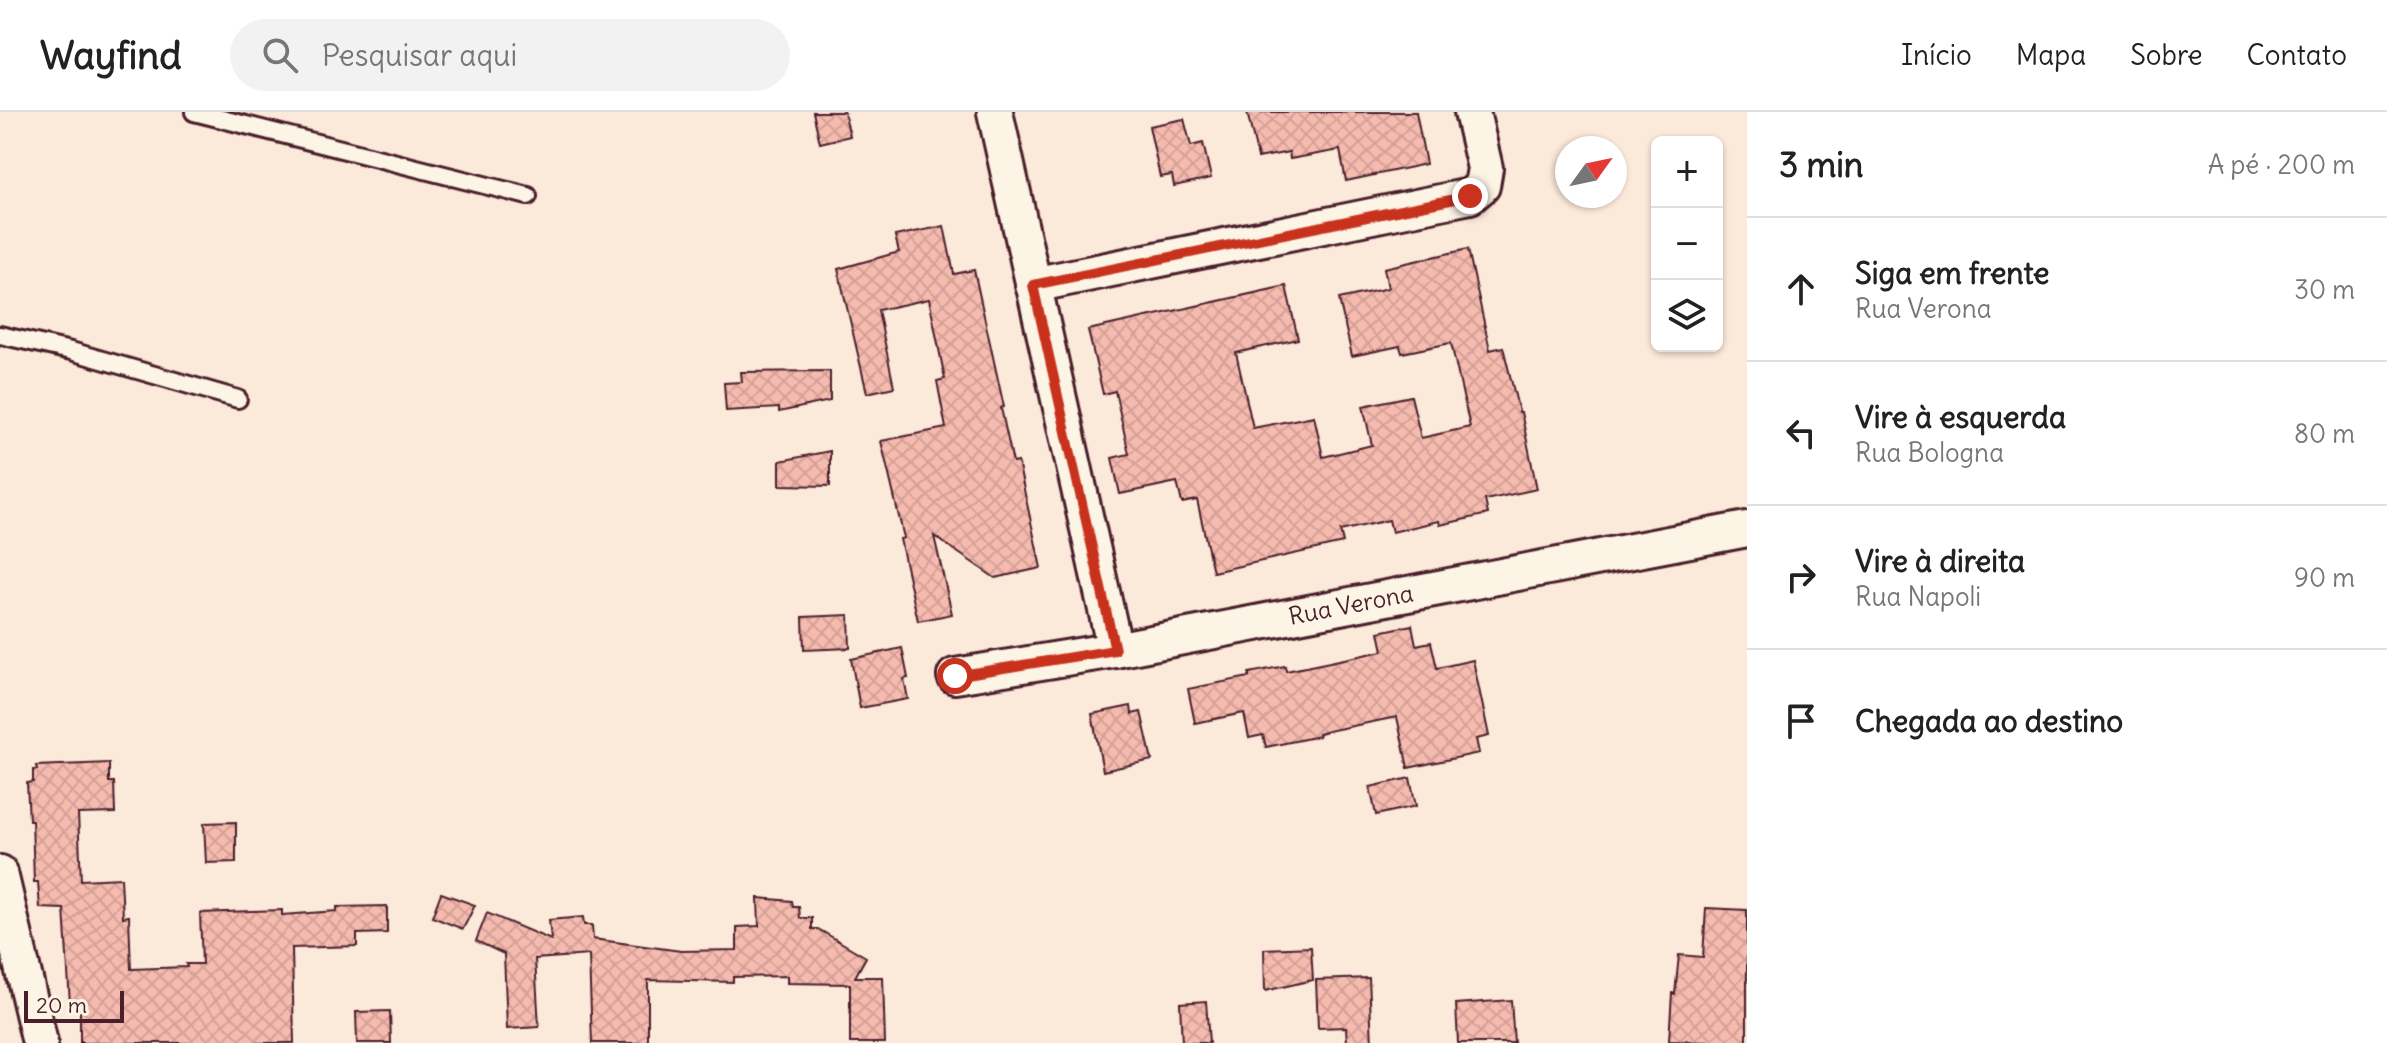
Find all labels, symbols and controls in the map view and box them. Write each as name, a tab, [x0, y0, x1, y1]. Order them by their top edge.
search box	[230, 19, 790, 91]
text: Wayfind	[40, 32, 182, 79]
icon: search	[258, 33, 302, 77]
text: Pesquisar aqui	[322, 36, 517, 74]
text: Início	[1901, 37, 1972, 73]
text: Mapa	[2016, 37, 2086, 73]
text: Sobre	[2130, 37, 2203, 73]
text: Contato	[2247, 37, 2347, 73]
north arrow	[1555, 136, 1627, 208]
map controls	[1651, 136, 1723, 352]
button: +	[1651, 136, 1723, 208]
text: 3 min	[1779, 143, 1864, 186]
text: A pé · 200 m	[2208, 148, 2355, 181]
route end	[1452, 178, 1488, 214]
button: −	[1651, 208, 1723, 280]
text: Siga em frente	[1855, 254, 2049, 292]
icon: ahead	[1779, 267, 1823, 311]
text: 30 m	[2294, 273, 2355, 306]
button: layers	[1651, 280, 1723, 352]
text: Rua Verona	[1855, 292, 1992, 325]
text: Vire à esquerda	[1855, 398, 2066, 436]
icon: left	[1779, 411, 1823, 455]
text: 80 m	[2294, 417, 2355, 450]
text: Rua Bologna	[1855, 436, 2004, 469]
text: Vire à direita	[1855, 542, 2025, 580]
icon: right	[1779, 555, 1823, 599]
text: 90 m	[2294, 561, 2355, 594]
street label: Rua Verona	[1286, 577, 1416, 631]
text: Rua Napoli	[1855, 580, 1981, 613]
route start	[937, 658, 973, 694]
icon: arrive	[1779, 699, 1823, 743]
text: Chegada ao destino	[1855, 702, 2123, 740]
scale bar	[24, 987, 124, 1023]
text: 20 m	[36, 991, 87, 1019]

